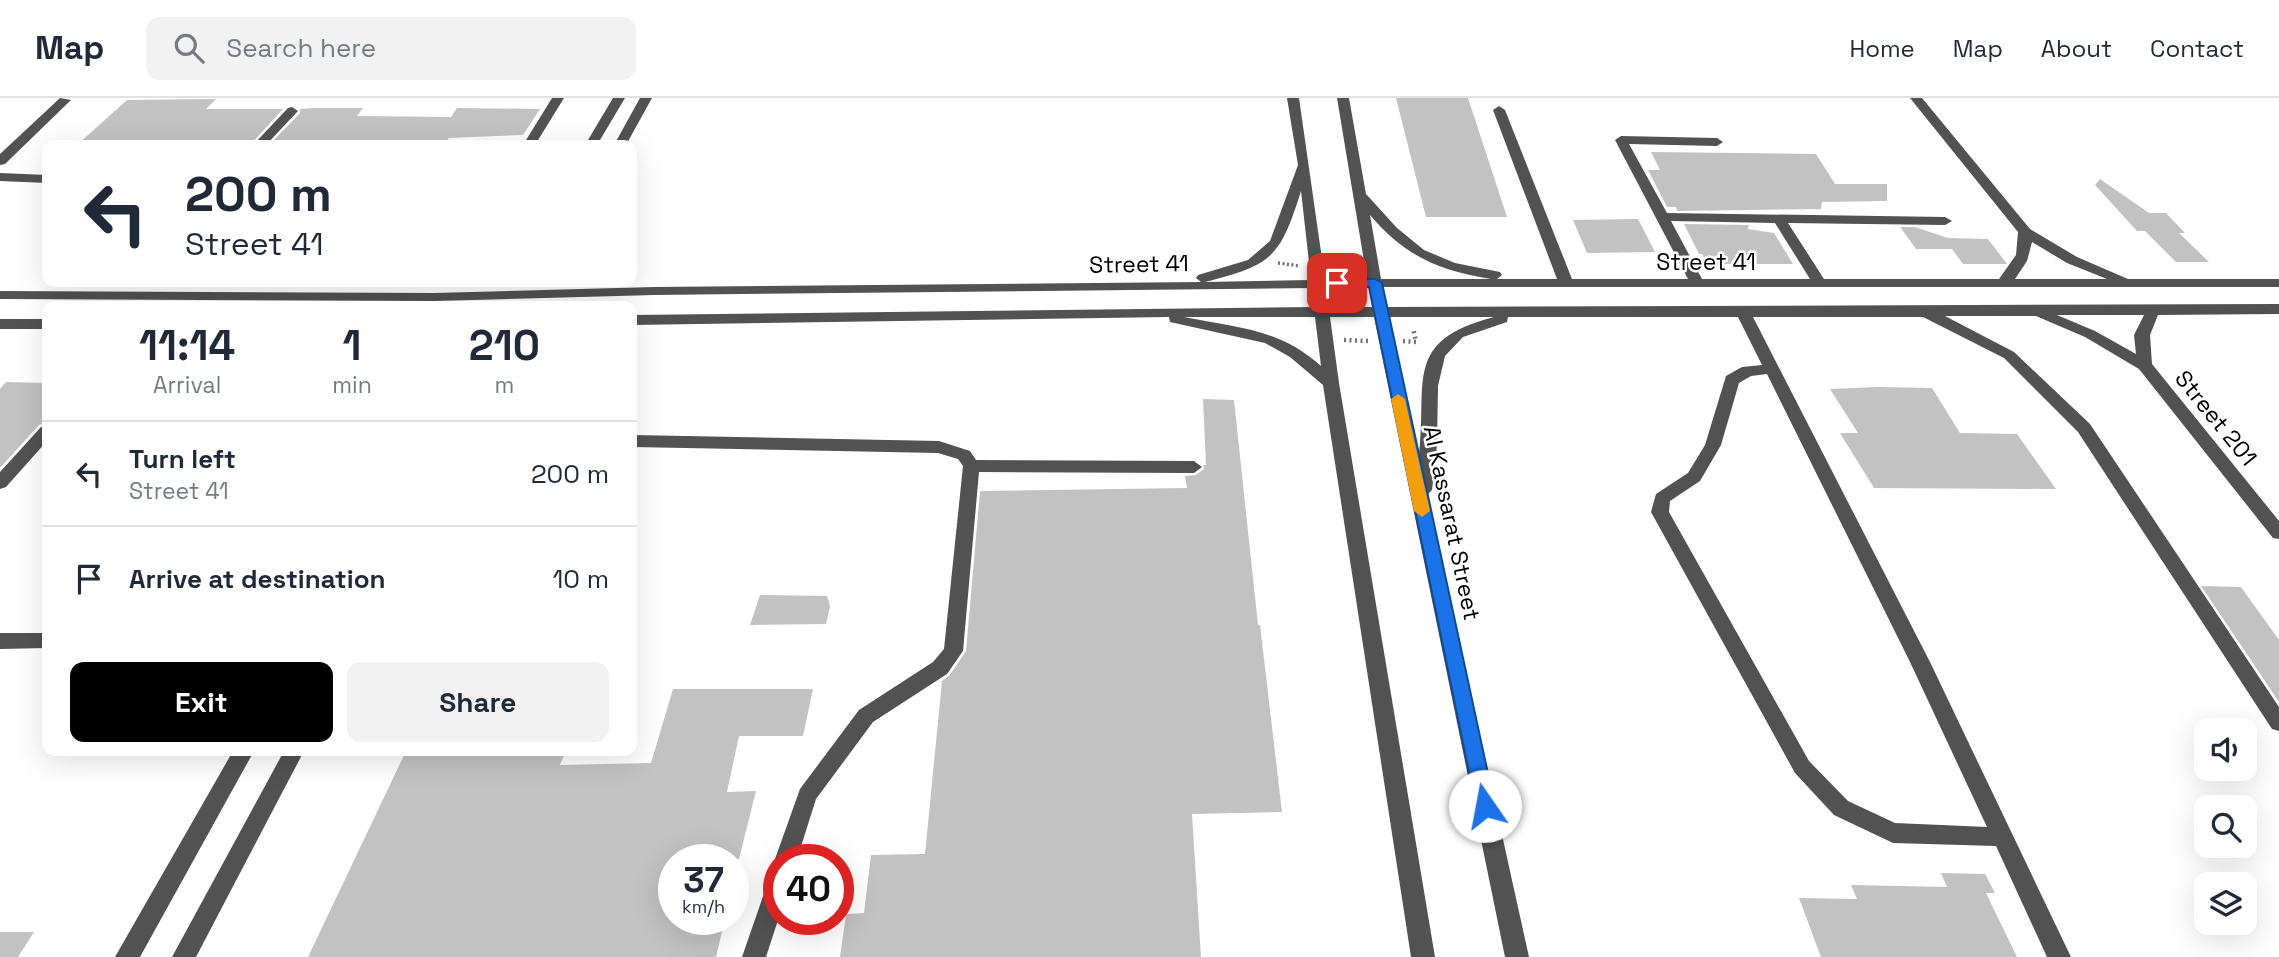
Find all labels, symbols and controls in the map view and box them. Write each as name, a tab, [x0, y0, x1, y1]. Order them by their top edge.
search box	[146, 17, 636, 80]
text: Map	[35, 27, 104, 69]
icon: search	[170, 29, 208, 67]
text: Search here	[226, 31, 376, 65]
text: Home	[1849, 33, 1915, 64]
text: Map	[1953, 33, 2003, 64]
text: About	[2041, 33, 2112, 64]
text: Contact	[2150, 33, 2244, 64]
text: 200 m	[185, 163, 332, 225]
icon: left	[70, 168, 161, 259]
text: Street 41	[185, 224, 324, 264]
street label: Street 41	[1656, 247, 1756, 277]
street label: Street 41	[1089, 248, 1189, 280]
pin	[1307, 253, 1367, 313]
icon: arrive	[1318, 264, 1356, 302]
text: 11:14	[139, 319, 235, 372]
text: 1	[343, 319, 362, 372]
text: 210	[469, 319, 540, 372]
street label: Street 201	[2168, 364, 2264, 472]
text: Arrival	[153, 370, 221, 400]
text: min	[332, 370, 372, 400]
text: m	[494, 370, 514, 400]
street label: Al Kassarat Street	[1417, 423, 1487, 623]
text: Turn left	[129, 442, 236, 476]
icon: left	[70, 455, 108, 493]
text: 200 m	[531, 457, 609, 491]
text: Street 41	[129, 476, 229, 506]
icon: arrive	[70, 560, 108, 598]
text: Arrive at destination	[129, 562, 386, 596]
text: 10 m	[552, 562, 609, 596]
button: Exit	[70, 662, 333, 742]
button: Share	[347, 662, 609, 742]
map controls	[2194, 718, 2257, 935]
button: sound	[2194, 718, 2257, 781]
position arrow	[1448, 769, 1522, 843]
button: search	[2194, 795, 2257, 858]
speed limit sign: 40	[763, 844, 854, 935]
text: 37	[683, 858, 724, 902]
button: layers	[2194, 872, 2257, 935]
text: km/h	[682, 895, 725, 918]

